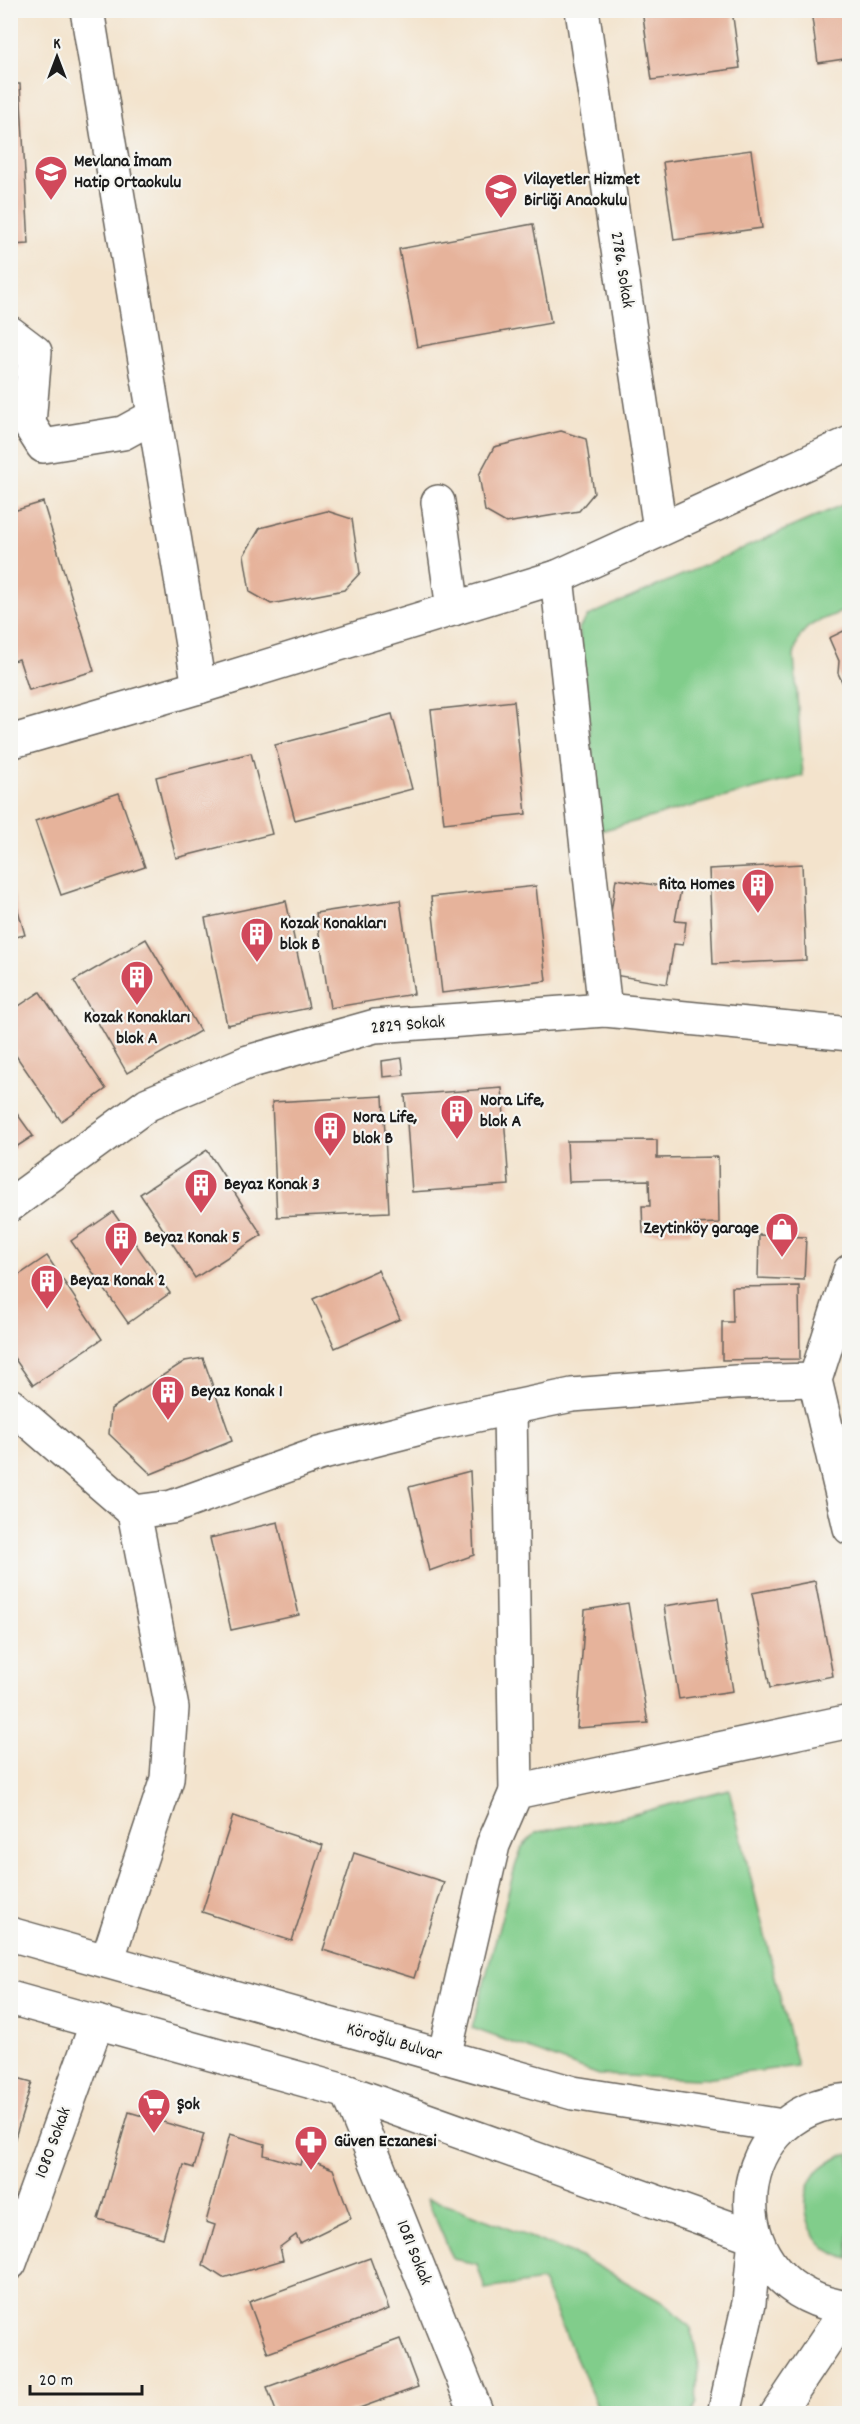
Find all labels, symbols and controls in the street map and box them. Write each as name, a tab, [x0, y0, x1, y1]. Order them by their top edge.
north arrow	[27, 27, 87, 87]
text: K	[53, 33, 61, 56]
place label: Mevlana İmam Hatip Ortaokulu	[74, 150, 182, 196]
school or university icon: Mevlana İmam Hatip Ortaokulu	[33, 154, 69, 201]
place label: Vilayetler Hizmet Birliği Anaokulu	[524, 168, 640, 214]
school or university icon: Vilayetler Hizmet Birliği Anaokulu	[483, 172, 519, 219]
street label: 2786. Sokak	[603, 230, 639, 310]
building icon: Rita Homes	[740, 867, 776, 914]
place label: Rita Homes	[659, 873, 735, 898]
place label: Kozak Konakları blok B	[280, 912, 386, 958]
building icon: Kozak Konakları blok B	[239, 916, 275, 963]
building icon: Kozak Konakları blok A	[119, 959, 155, 1006]
place label: Kozak Konakları blok A	[84, 1006, 190, 1052]
street label: 2829 Sokak	[370, 1010, 446, 1042]
place label: Nora Life, blok A	[480, 1089, 544, 1135]
building icon: Nora Life, blok A	[439, 1093, 475, 1140]
place label: Nora Life, blok B	[353, 1106, 417, 1152]
building icon: Nora Life, blok B	[312, 1110, 348, 1157]
building icon: Beyaz Konak 3	[183, 1167, 219, 1214]
place label: Beyaz Konak 3	[224, 1173, 320, 1198]
shop icon: Zeytinköy garage	[764, 1211, 800, 1258]
place label: Zeytinköy garage	[644, 1217, 759, 1242]
building icon: Beyaz Konak 5	[103, 1220, 139, 1267]
place label: Beyaz Konak 5	[144, 1226, 240, 1251]
building icon: Beyaz Konak 2	[29, 1263, 65, 1310]
place label: Beyaz Konak 2	[70, 1269, 166, 1294]
building icon: Beyaz Konak 1	[150, 1374, 186, 1421]
place label: Beyaz Konak 1	[191, 1380, 283, 1405]
street label: Köroğlu Bulvar	[343, 2017, 445, 2069]
supermarket icon: Şok	[136, 2087, 172, 2134]
place label: Şok	[177, 2093, 200, 2118]
street label: 1080 Sokak	[30, 2104, 78, 2182]
pharmacy icon: Güven Eczanesi	[293, 2124, 329, 2171]
place label: Güven Eczanesi	[334, 2130, 437, 2155]
street label: 1081 Sokak	[389, 2217, 437, 2289]
scale bar	[30, 2358, 142, 2396]
text: 20 m	[39, 2369, 73, 2394]

